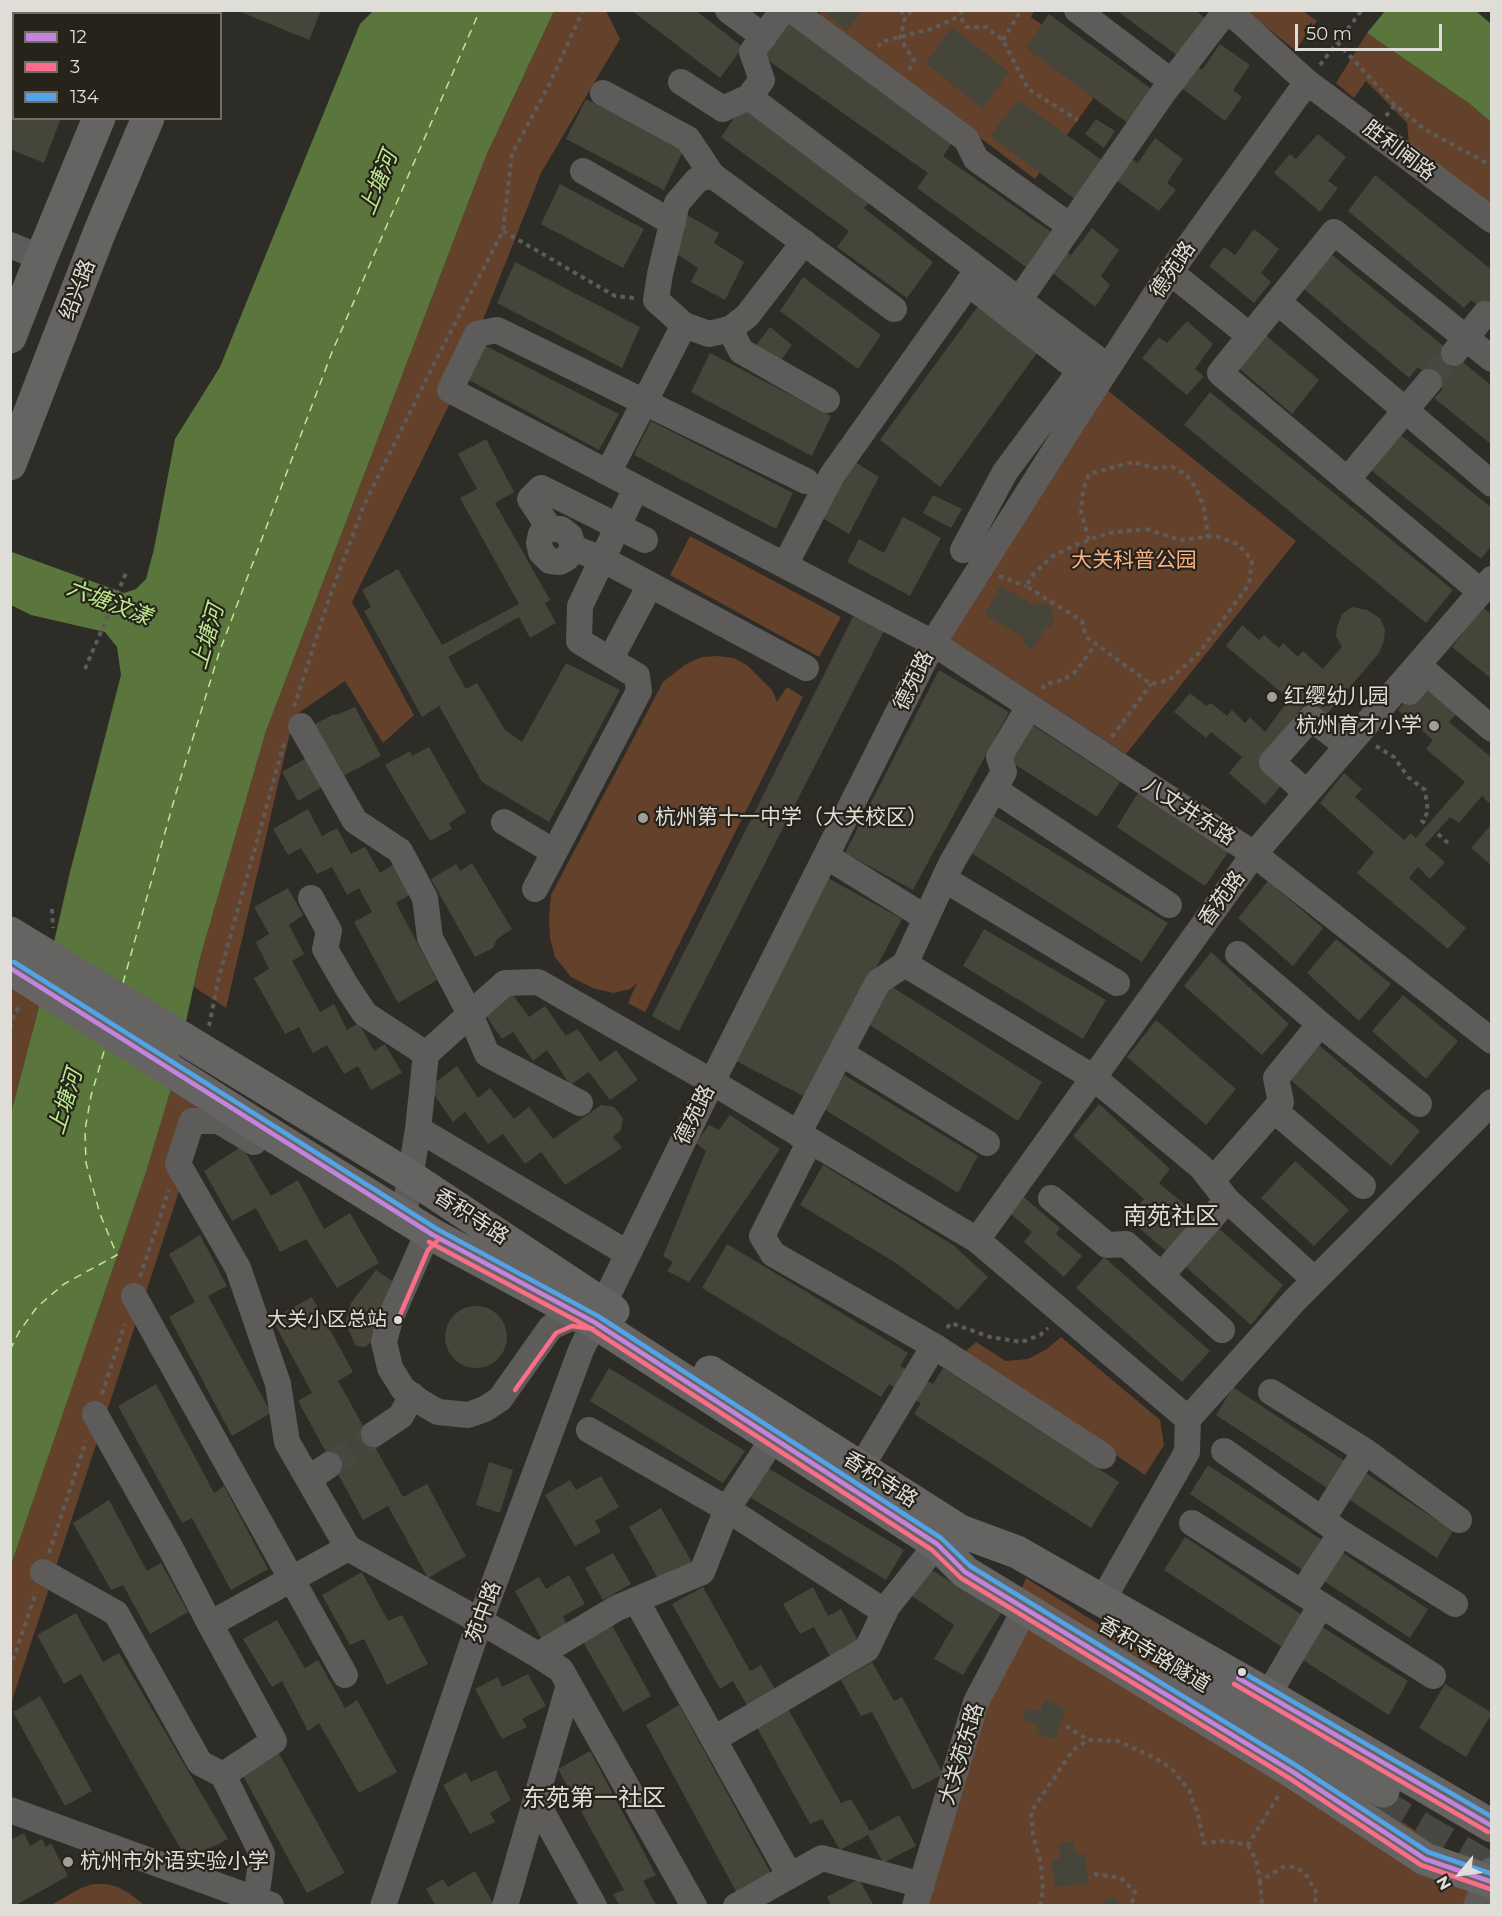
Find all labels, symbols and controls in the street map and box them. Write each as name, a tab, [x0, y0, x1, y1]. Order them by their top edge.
legend	[12, 12, 222, 120]
scale bar	[1298, 12, 1445, 50]
text: 50 m	[1306, 23, 1352, 45]
text: 12	[70, 26, 87, 48]
text: 3	[70, 56, 80, 78]
text: 134	[70, 86, 99, 108]
street label: 胜利闸路	[1358, 116, 1440, 186]
water label: 上塘河	[354, 147, 404, 219]
street label: 德苑路	[1145, 237, 1201, 303]
street label: 绍兴路	[55, 256, 101, 324]
park label: 大关科普公园	[1071, 548, 1197, 574]
water label: 六塘汶漾	[63, 575, 155, 631]
water label: 上塘河	[186, 602, 230, 672]
street label: 德苑路	[889, 647, 939, 715]
place label: 红缨幼儿园	[1284, 684, 1389, 710]
marker: 红缨幼儿园	[1265, 690, 1279, 704]
place label: 杭州育才小学	[1296, 713, 1422, 739]
marker: 杭州育才小学	[1427, 719, 1441, 733]
street label: 八丈井东路	[1138, 773, 1240, 851]
place label: 杭州第十一中学（大关校区）	[655, 805, 928, 831]
marker: 杭州第十一中学（大关校区）	[636, 811, 650, 825]
street label: 香苑路	[1193, 866, 1251, 932]
water label: 上塘河	[44, 1067, 88, 1137]
street label: 德苑路	[670, 1081, 720, 1149]
street label: 香积寺路	[429, 1184, 513, 1250]
district label: 南苑社区	[1123, 1203, 1219, 1231]
place label: 大关小区总站	[267, 1308, 387, 1332]
marker: 大关小区总站	[392, 1314, 404, 1326]
street label: 香积寺路	[838, 1447, 922, 1513]
street label: 苑中路	[461, 1578, 507, 1646]
street label: 香积寺路隧道	[1094, 1612, 1214, 1698]
unlabelled marker	[1236, 1666, 1248, 1678]
street label: 大关苑东路	[935, 1700, 989, 1808]
district label: 东苑第一社区	[522, 1785, 666, 1813]
north arrow	[1430, 1844, 1490, 1904]
place label: 杭州市外语实验小学	[80, 1849, 269, 1875]
marker: 杭州市外语实验小学	[61, 1855, 75, 1869]
text: N	[1432, 1873, 1455, 1893]

